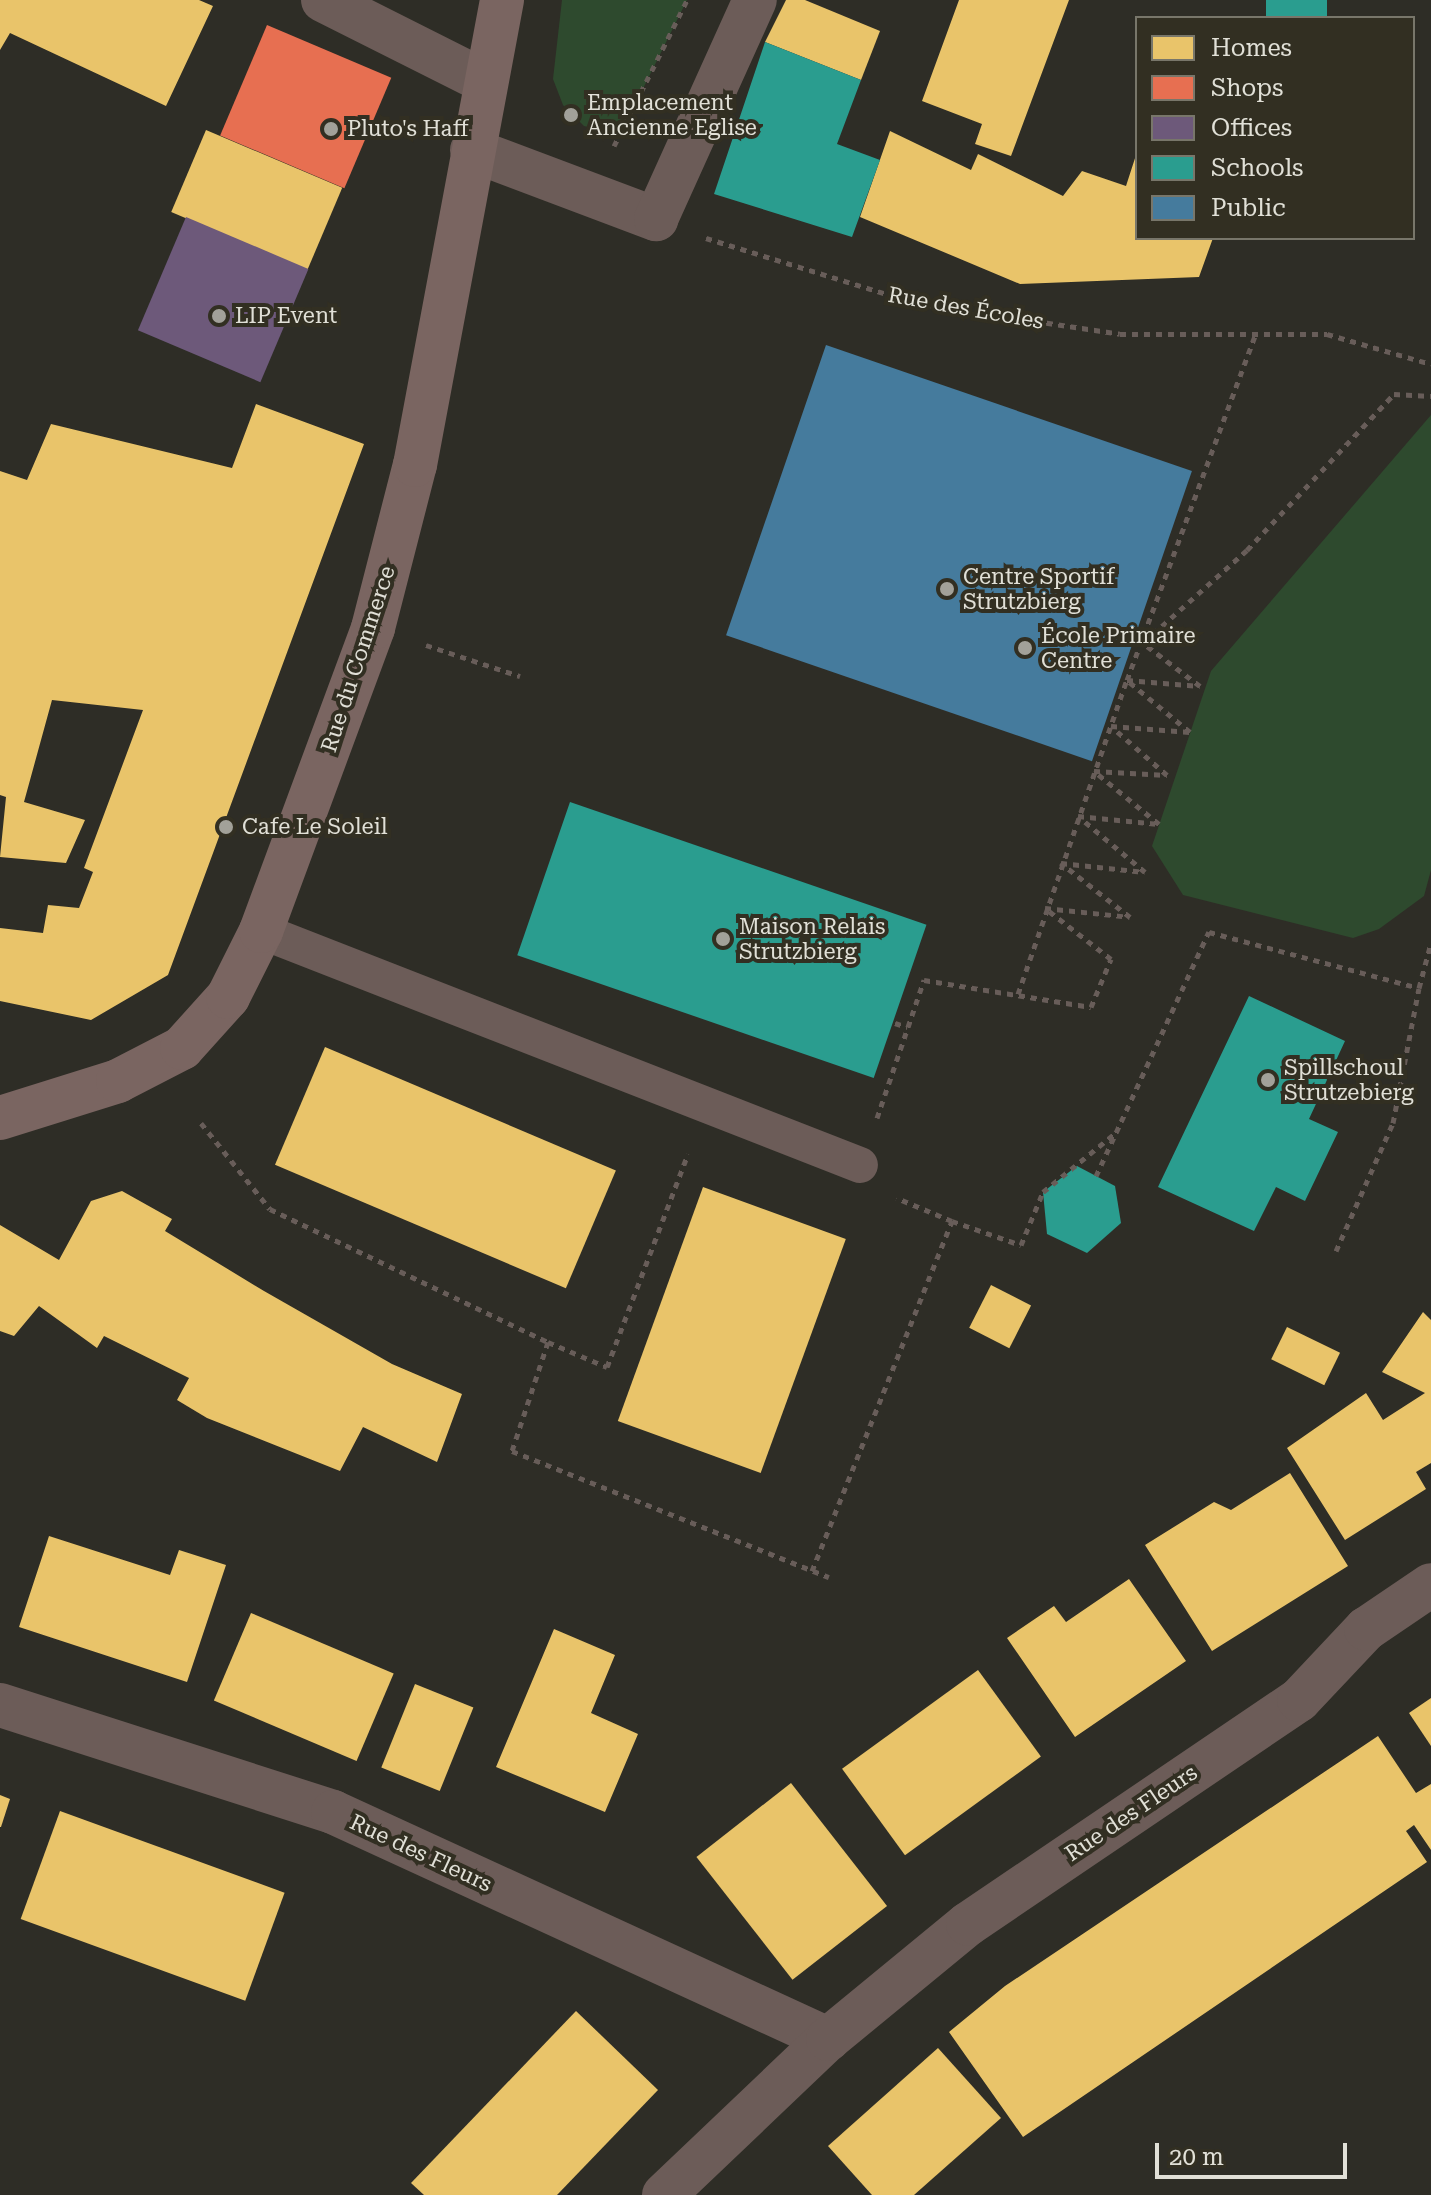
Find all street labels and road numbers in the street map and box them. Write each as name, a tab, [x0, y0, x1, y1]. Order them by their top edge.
street label: Rue des Écoles	[886, 281, 1046, 335]
street label: Rue du Commerce	[315, 562, 401, 756]
street label: Rue des Fleurs	[1060, 1759, 1202, 1867]
street label: Rue des Fleurs	[346, 1809, 496, 1897]

